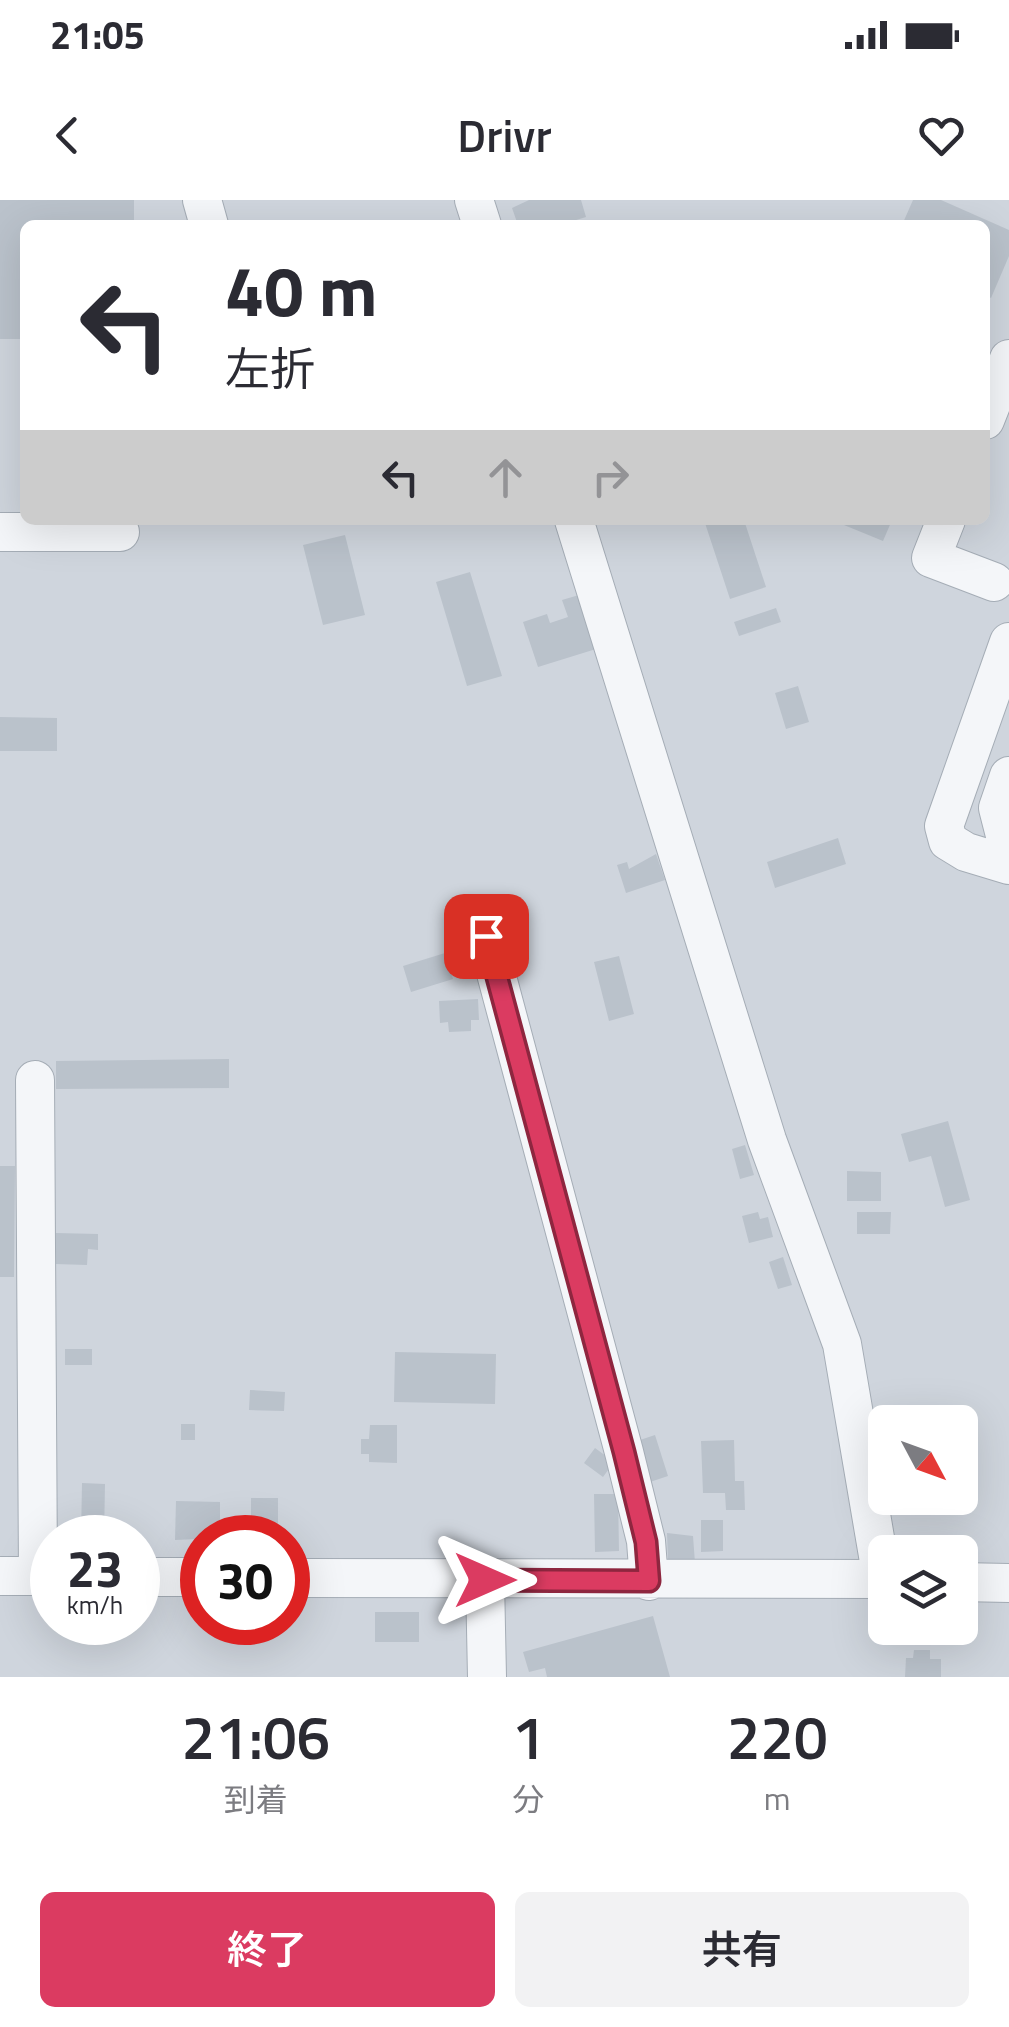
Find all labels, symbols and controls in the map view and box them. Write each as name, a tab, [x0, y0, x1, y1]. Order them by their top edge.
text: 21:05	[50, 6, 145, 64]
text: Drivr	[457, 101, 552, 169]
icon: back	[40, 108, 95, 163]
icon: heart	[914, 108, 969, 163]
text: 40 m	[225, 237, 378, 343]
icon: left	[60, 260, 190, 390]
text: 左折	[225, 334, 315, 402]
icon: left	[373, 450, 428, 505]
icon: ahead	[478, 450, 533, 505]
icon: right	[583, 450, 638, 505]
pin	[444, 894, 529, 979]
icon: arrive	[459, 909, 514, 964]
north arrow	[868, 1405, 978, 1515]
map controls	[868, 1405, 978, 1645]
speed limit sign: 30	[180, 1515, 310, 1645]
position arrow	[433, 1528, 537, 1632]
text: 23	[67, 1530, 123, 1606]
button: layers	[868, 1535, 978, 1645]
text: km/h	[67, 1586, 123, 1624]
text: 21:06	[181, 1691, 330, 1782]
text: 1	[512, 1691, 545, 1782]
text: 220	[727, 1691, 828, 1782]
text: m	[764, 1774, 791, 1822]
text: 到着	[224, 1775, 288, 1823]
text: 分	[512, 1775, 544, 1823]
button: 終了	[40, 1892, 495, 2007]
button: 共有	[515, 1892, 969, 2007]

